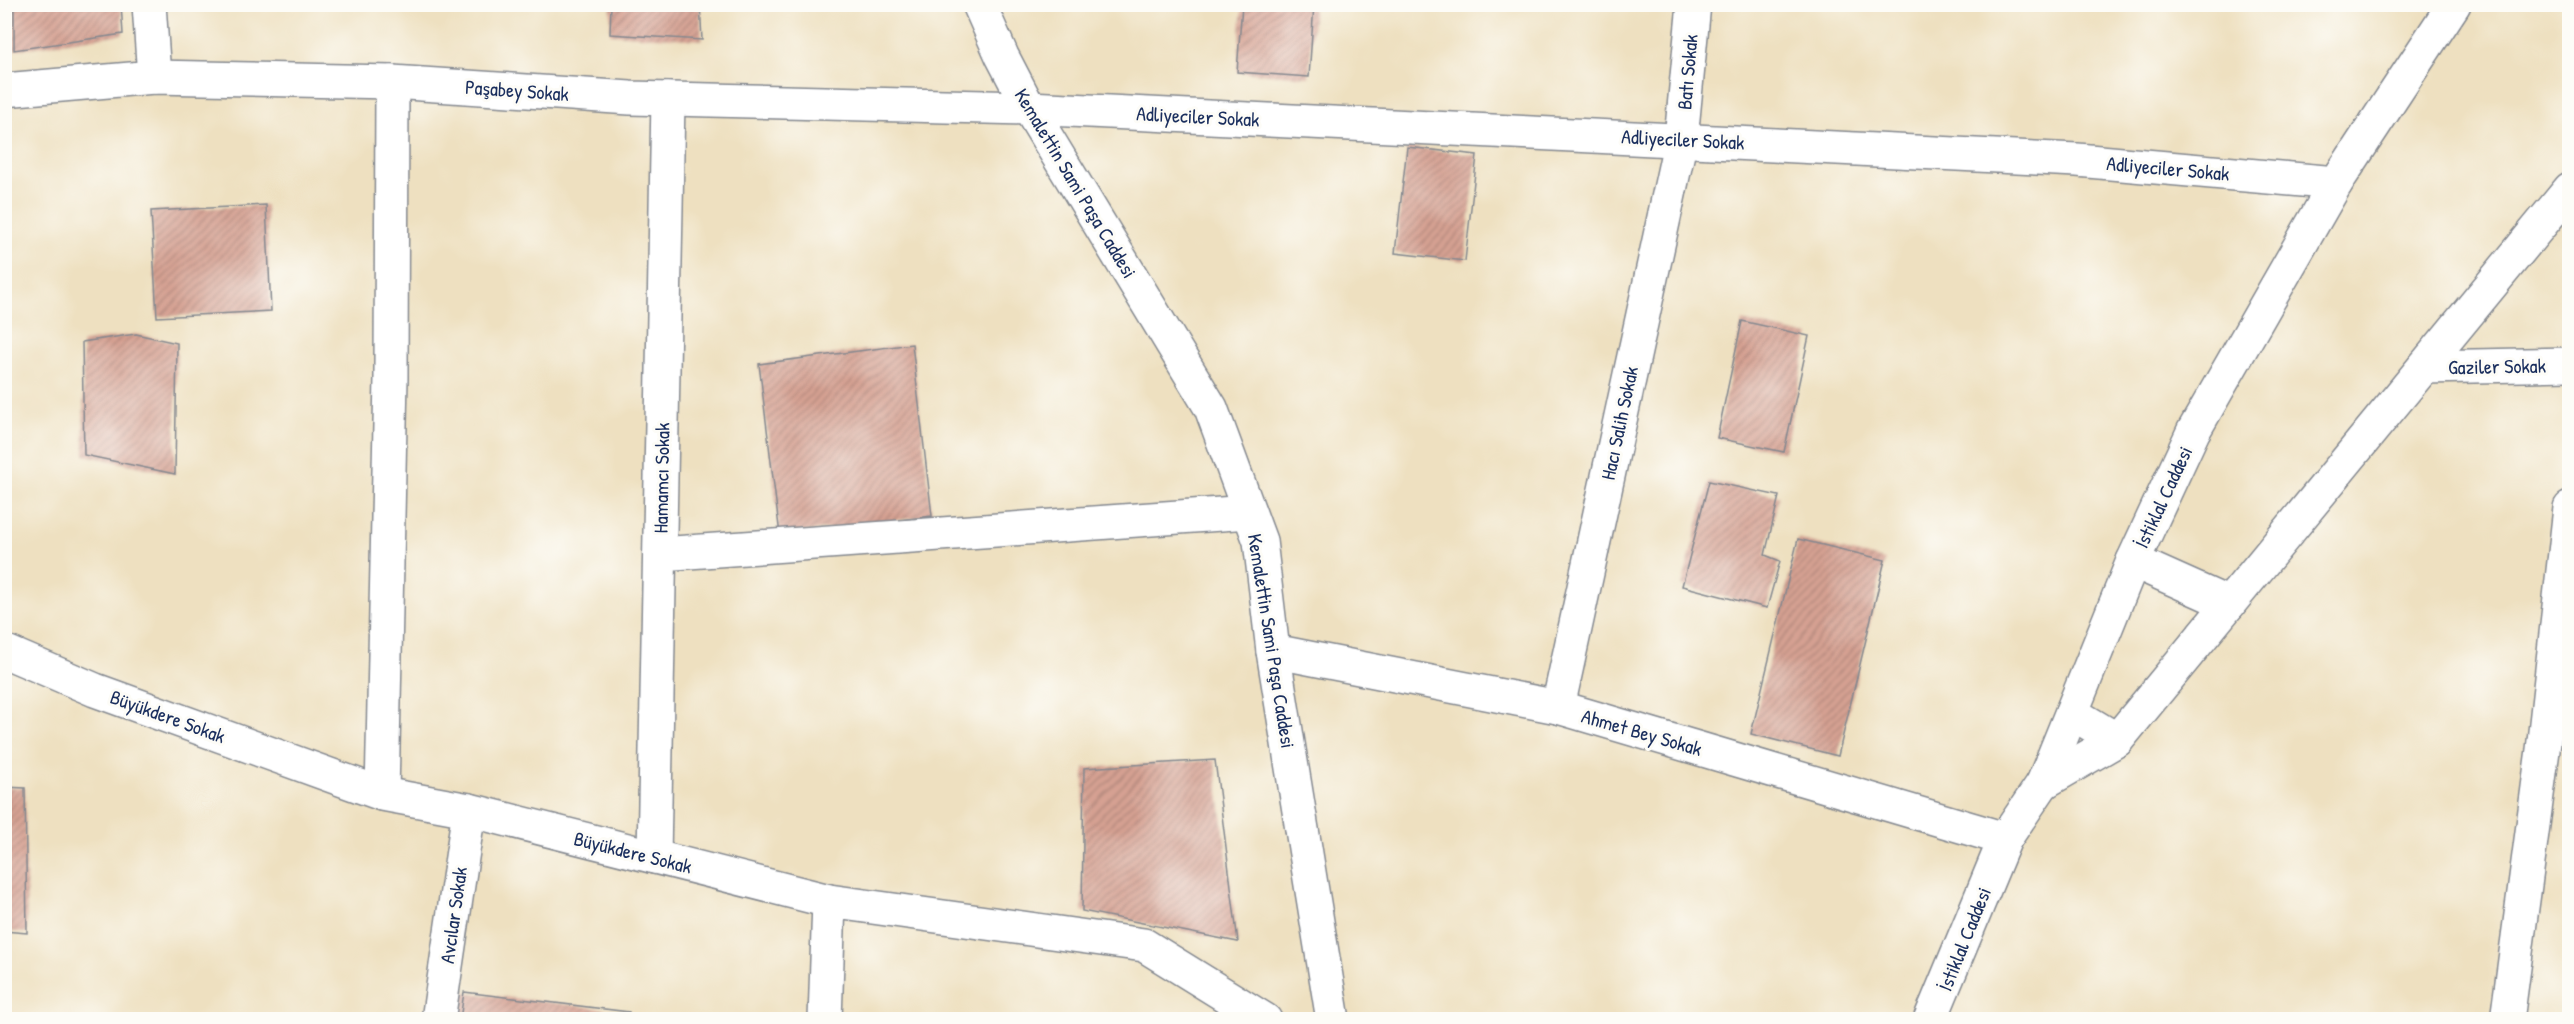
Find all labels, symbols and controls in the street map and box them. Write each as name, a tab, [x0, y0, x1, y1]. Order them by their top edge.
street label: Batı Sokak	[1670, 33, 1704, 111]
street label: Paşabey Sokak	[464, 73, 570, 107]
street label: Kemalettin Sami Paşa Caddesi	[1009, 83, 1143, 283]
street label: Adliyeciler Sokak	[1136, 99, 1260, 133]
street label: Adliyeciler Sokak	[1621, 122, 1745, 156]
street label: Adliyeciler Sokak	[2105, 149, 2231, 187]
street label: Gaziler Sokak	[2448, 352, 2546, 380]
street label: Hacı Salih Sokak	[1594, 364, 1644, 482]
street label: Hamamcı Sokak	[647, 422, 675, 534]
street label: İstiklal Caddesi	[2128, 442, 2198, 552]
street label: Kemalettin Sami Paşa Caddesi	[1242, 532, 1302, 750]
street label: Büyükdere Sokak	[107, 683, 229, 749]
street label: Ahmet Bey Sokak	[1579, 702, 1705, 762]
street label: Büyükdere Sokak	[571, 824, 695, 880]
street label: Avcılar Sokak	[433, 865, 473, 965]
street label: İstiklal Caddesi	[1931, 883, 1997, 995]

